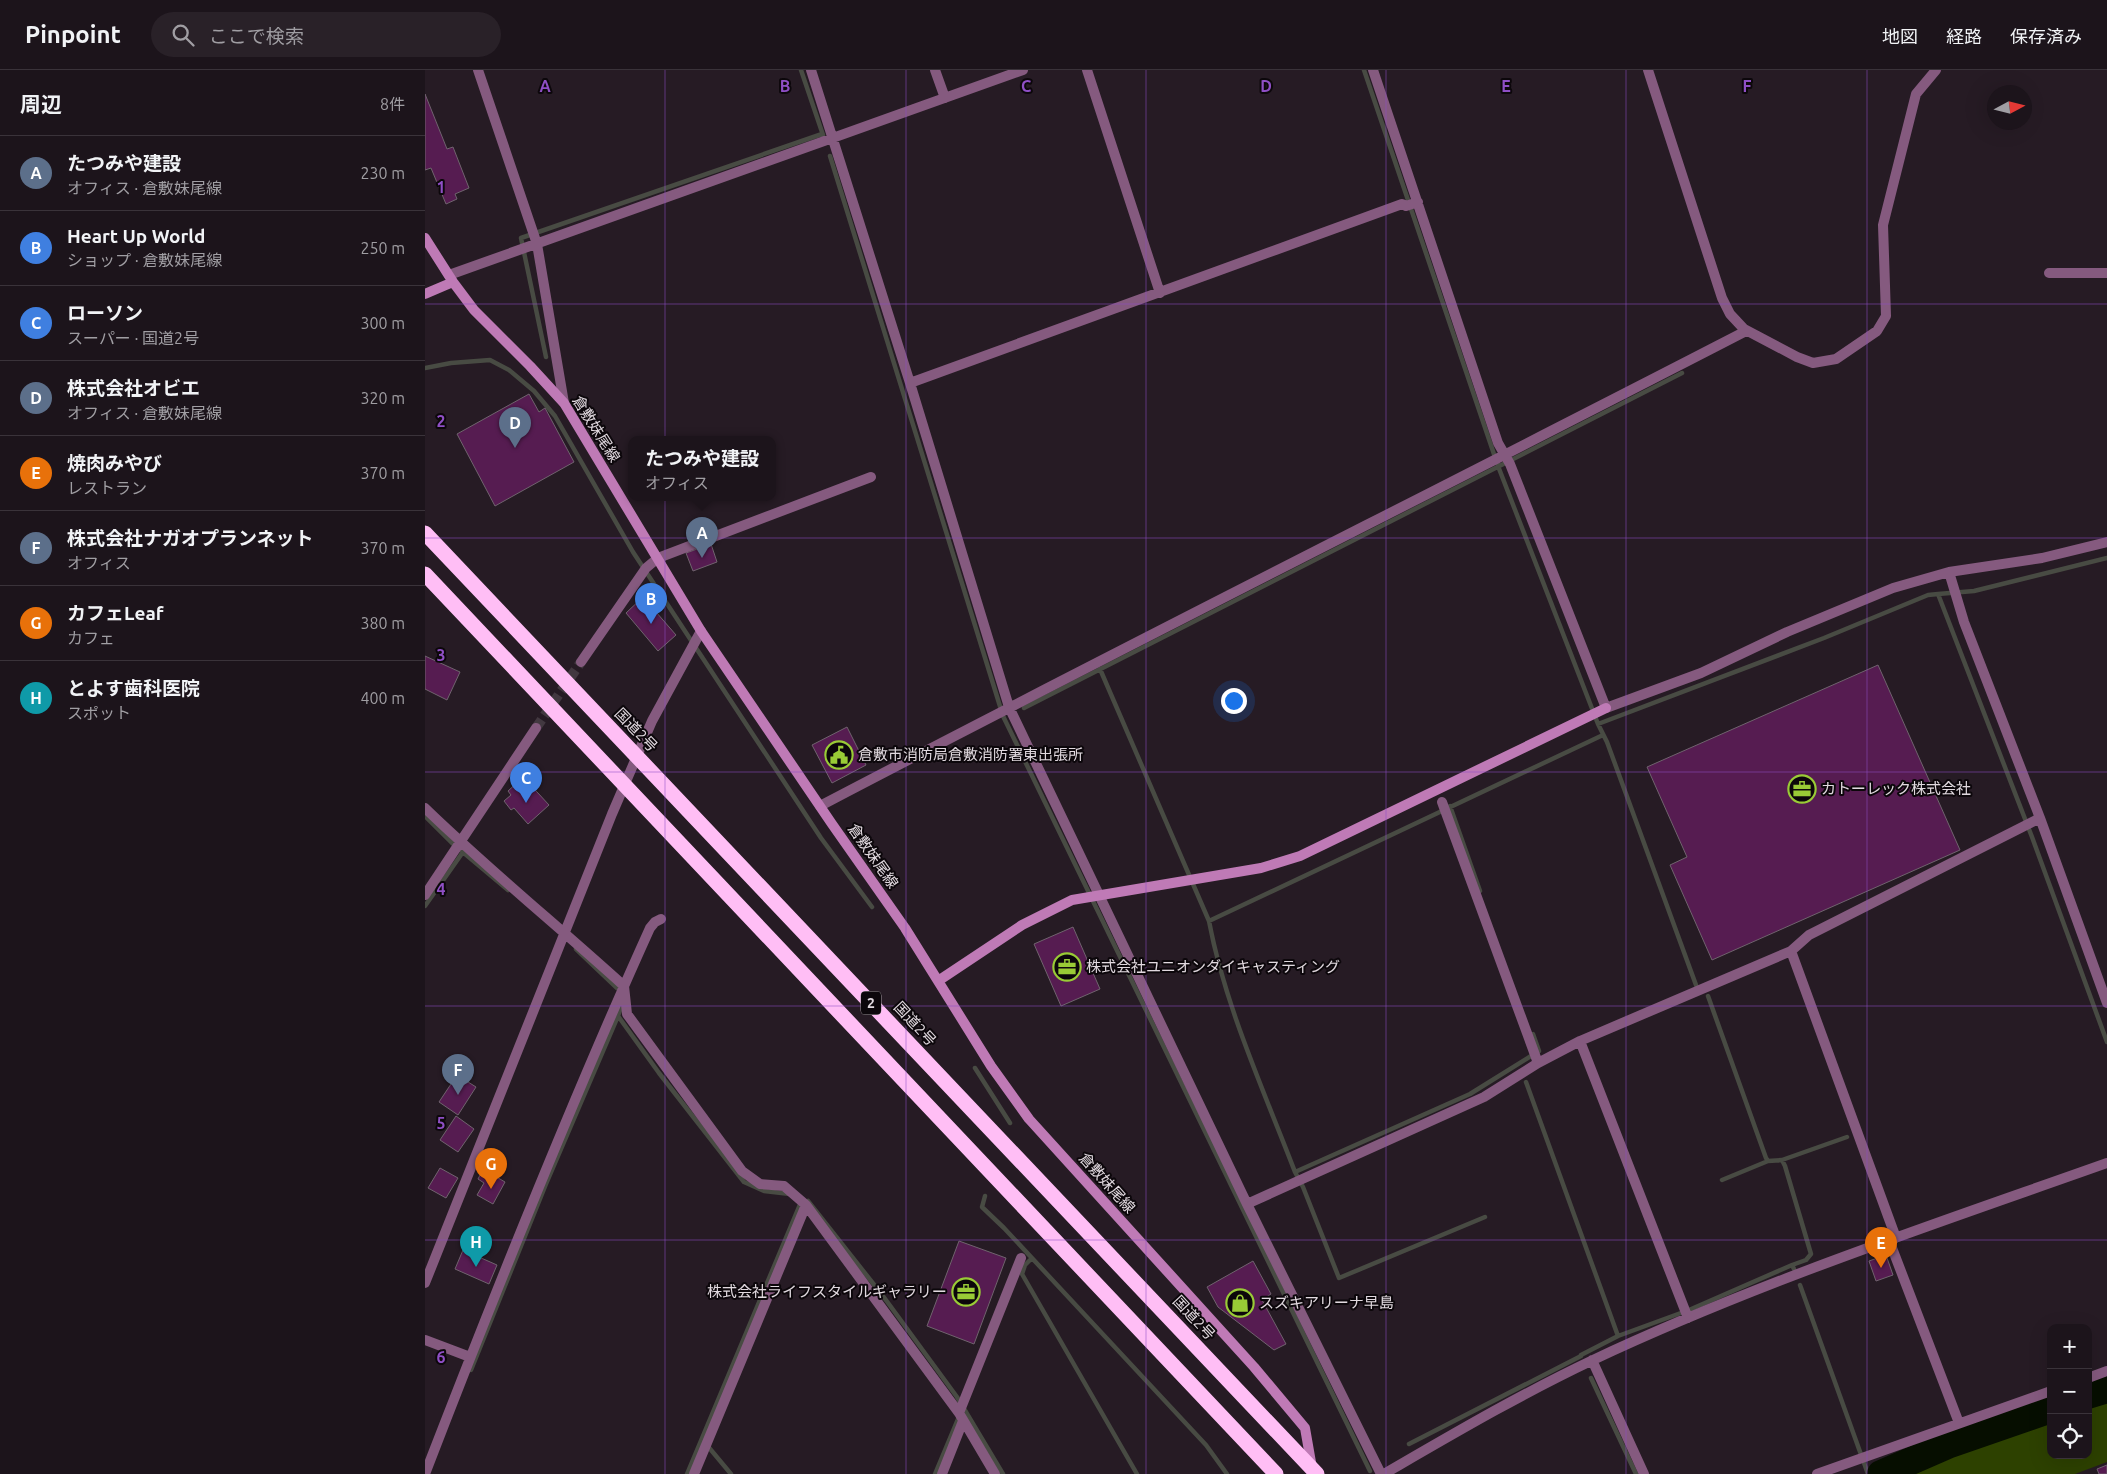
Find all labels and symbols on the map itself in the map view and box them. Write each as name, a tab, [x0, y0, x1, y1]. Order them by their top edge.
text: A	[539, 77, 551, 95]
text: B	[780, 77, 790, 95]
text: C	[1021, 77, 1031, 95]
text: D	[1260, 77, 1272, 95]
text: E	[1501, 77, 1511, 95]
text: F	[1743, 77, 1752, 95]
north arrow	[1987, 85, 2032, 130]
text: 1	[436, 178, 446, 196]
street label: 倉敷妹尾線	[569, 392, 624, 465]
pin: D	[499, 407, 531, 448]
text: 2	[436, 412, 446, 430]
pin: A	[686, 517, 718, 558]
pin: B	[635, 583, 667, 624]
text: 3	[436, 646, 446, 664]
your location	[1221, 688, 1247, 714]
street label: 国道2号	[612, 705, 661, 755]
public building icon: 倉敷市消防局倉敷消防署東出張所	[824, 740, 854, 770]
place label: 倉敷市消防局倉敷消防署東出張所	[858, 746, 1083, 763]
pin: C	[510, 762, 542, 803]
office icon: カトーレック株式会社	[1787, 774, 1817, 804]
place label: カトーレック株式会社	[1821, 780, 1971, 797]
street label: 倉敷妹尾線	[845, 820, 902, 891]
text: 4	[436, 880, 446, 898]
office icon: 株式会社ユニオンダイキャスティング	[1052, 952, 1082, 982]
place label: 株式会社ユニオンダイキャスティング	[1086, 958, 1340, 975]
road number: 2	[861, 991, 881, 1014]
street label: 国道2号	[891, 998, 940, 1049]
pin: F	[442, 1054, 474, 1095]
text: 5	[436, 1114, 446, 1132]
pin: G	[475, 1148, 507, 1189]
street label: 倉敷妹尾線	[1076, 1149, 1139, 1216]
pin: H	[460, 1226, 492, 1267]
pin: E	[1865, 1227, 1897, 1268]
office icon: 株式会社ライフスタイルギャラリー	[951, 1277, 981, 1307]
place label: 株式会社ライフスタイルギャラリー	[707, 1283, 947, 1300]
shop icon: スズキアリーナ早島	[1225, 1288, 1255, 1318]
street label: 国道2号	[1170, 1292, 1219, 1343]
place label: スズキアリーナ早島	[1259, 1294, 1394, 1311]
text: 6	[436, 1348, 446, 1366]

